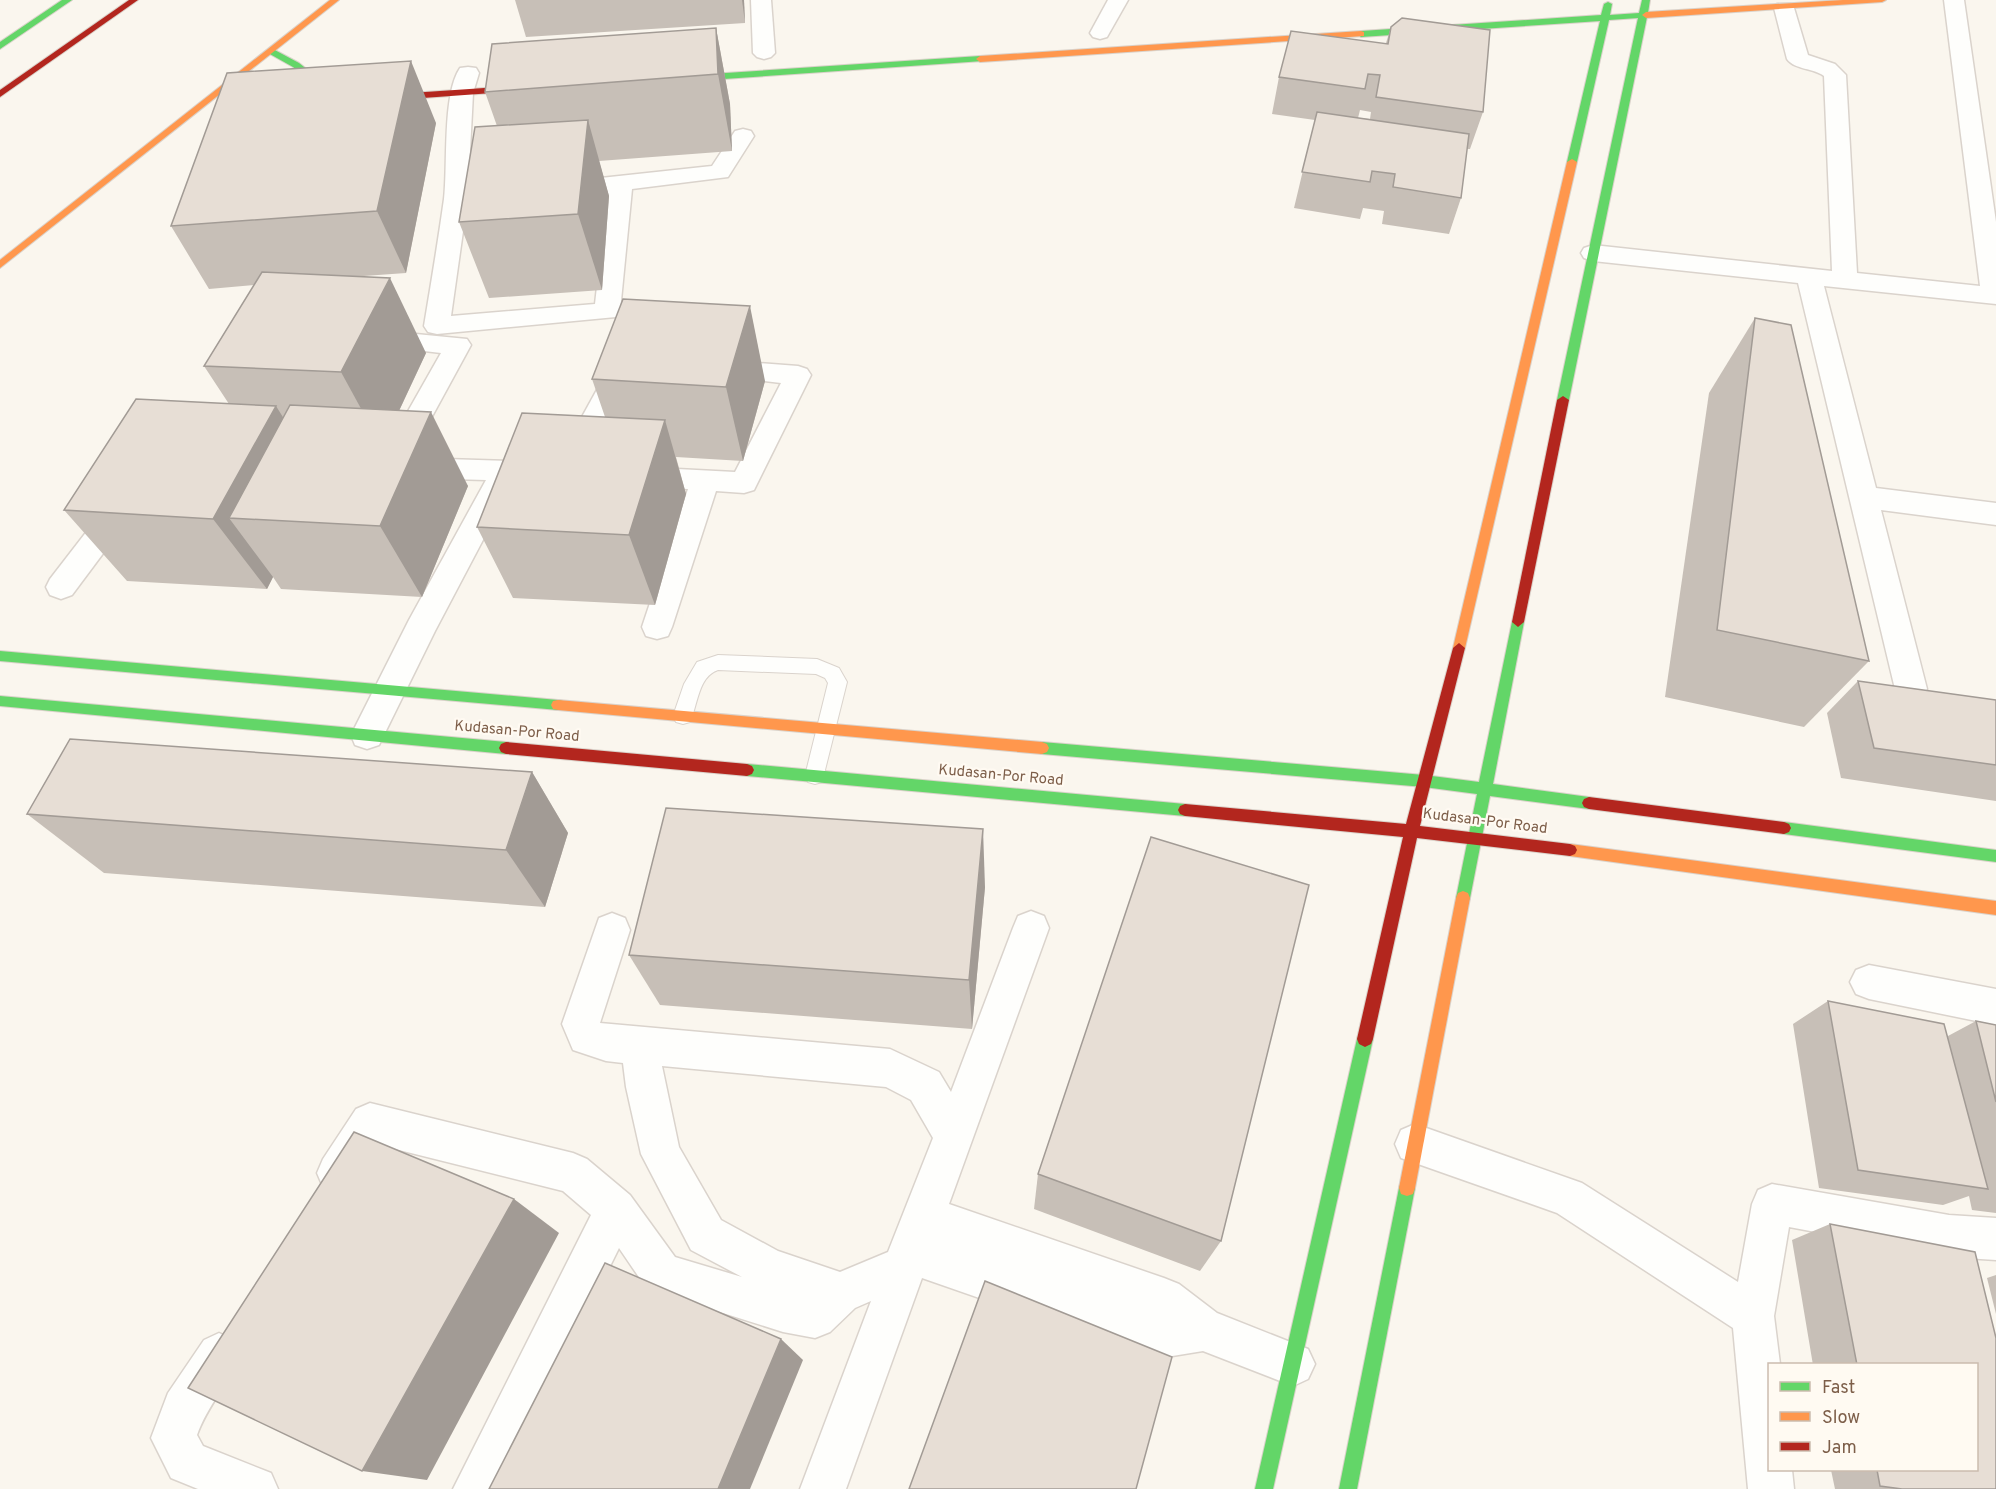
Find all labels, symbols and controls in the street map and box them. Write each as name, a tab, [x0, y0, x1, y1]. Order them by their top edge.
street label: Kudasan-Por Road	[454, 717, 580, 747]
street label: Kudasan-Por Road	[938, 761, 1064, 791]
street label: Kudasan-Por Road	[1421, 805, 1549, 839]
legend	[1768, 1363, 1978, 1471]
text: Fast	[1822, 1377, 1855, 1400]
text: Slow	[1822, 1407, 1860, 1430]
text: Jam	[1822, 1437, 1857, 1460]

